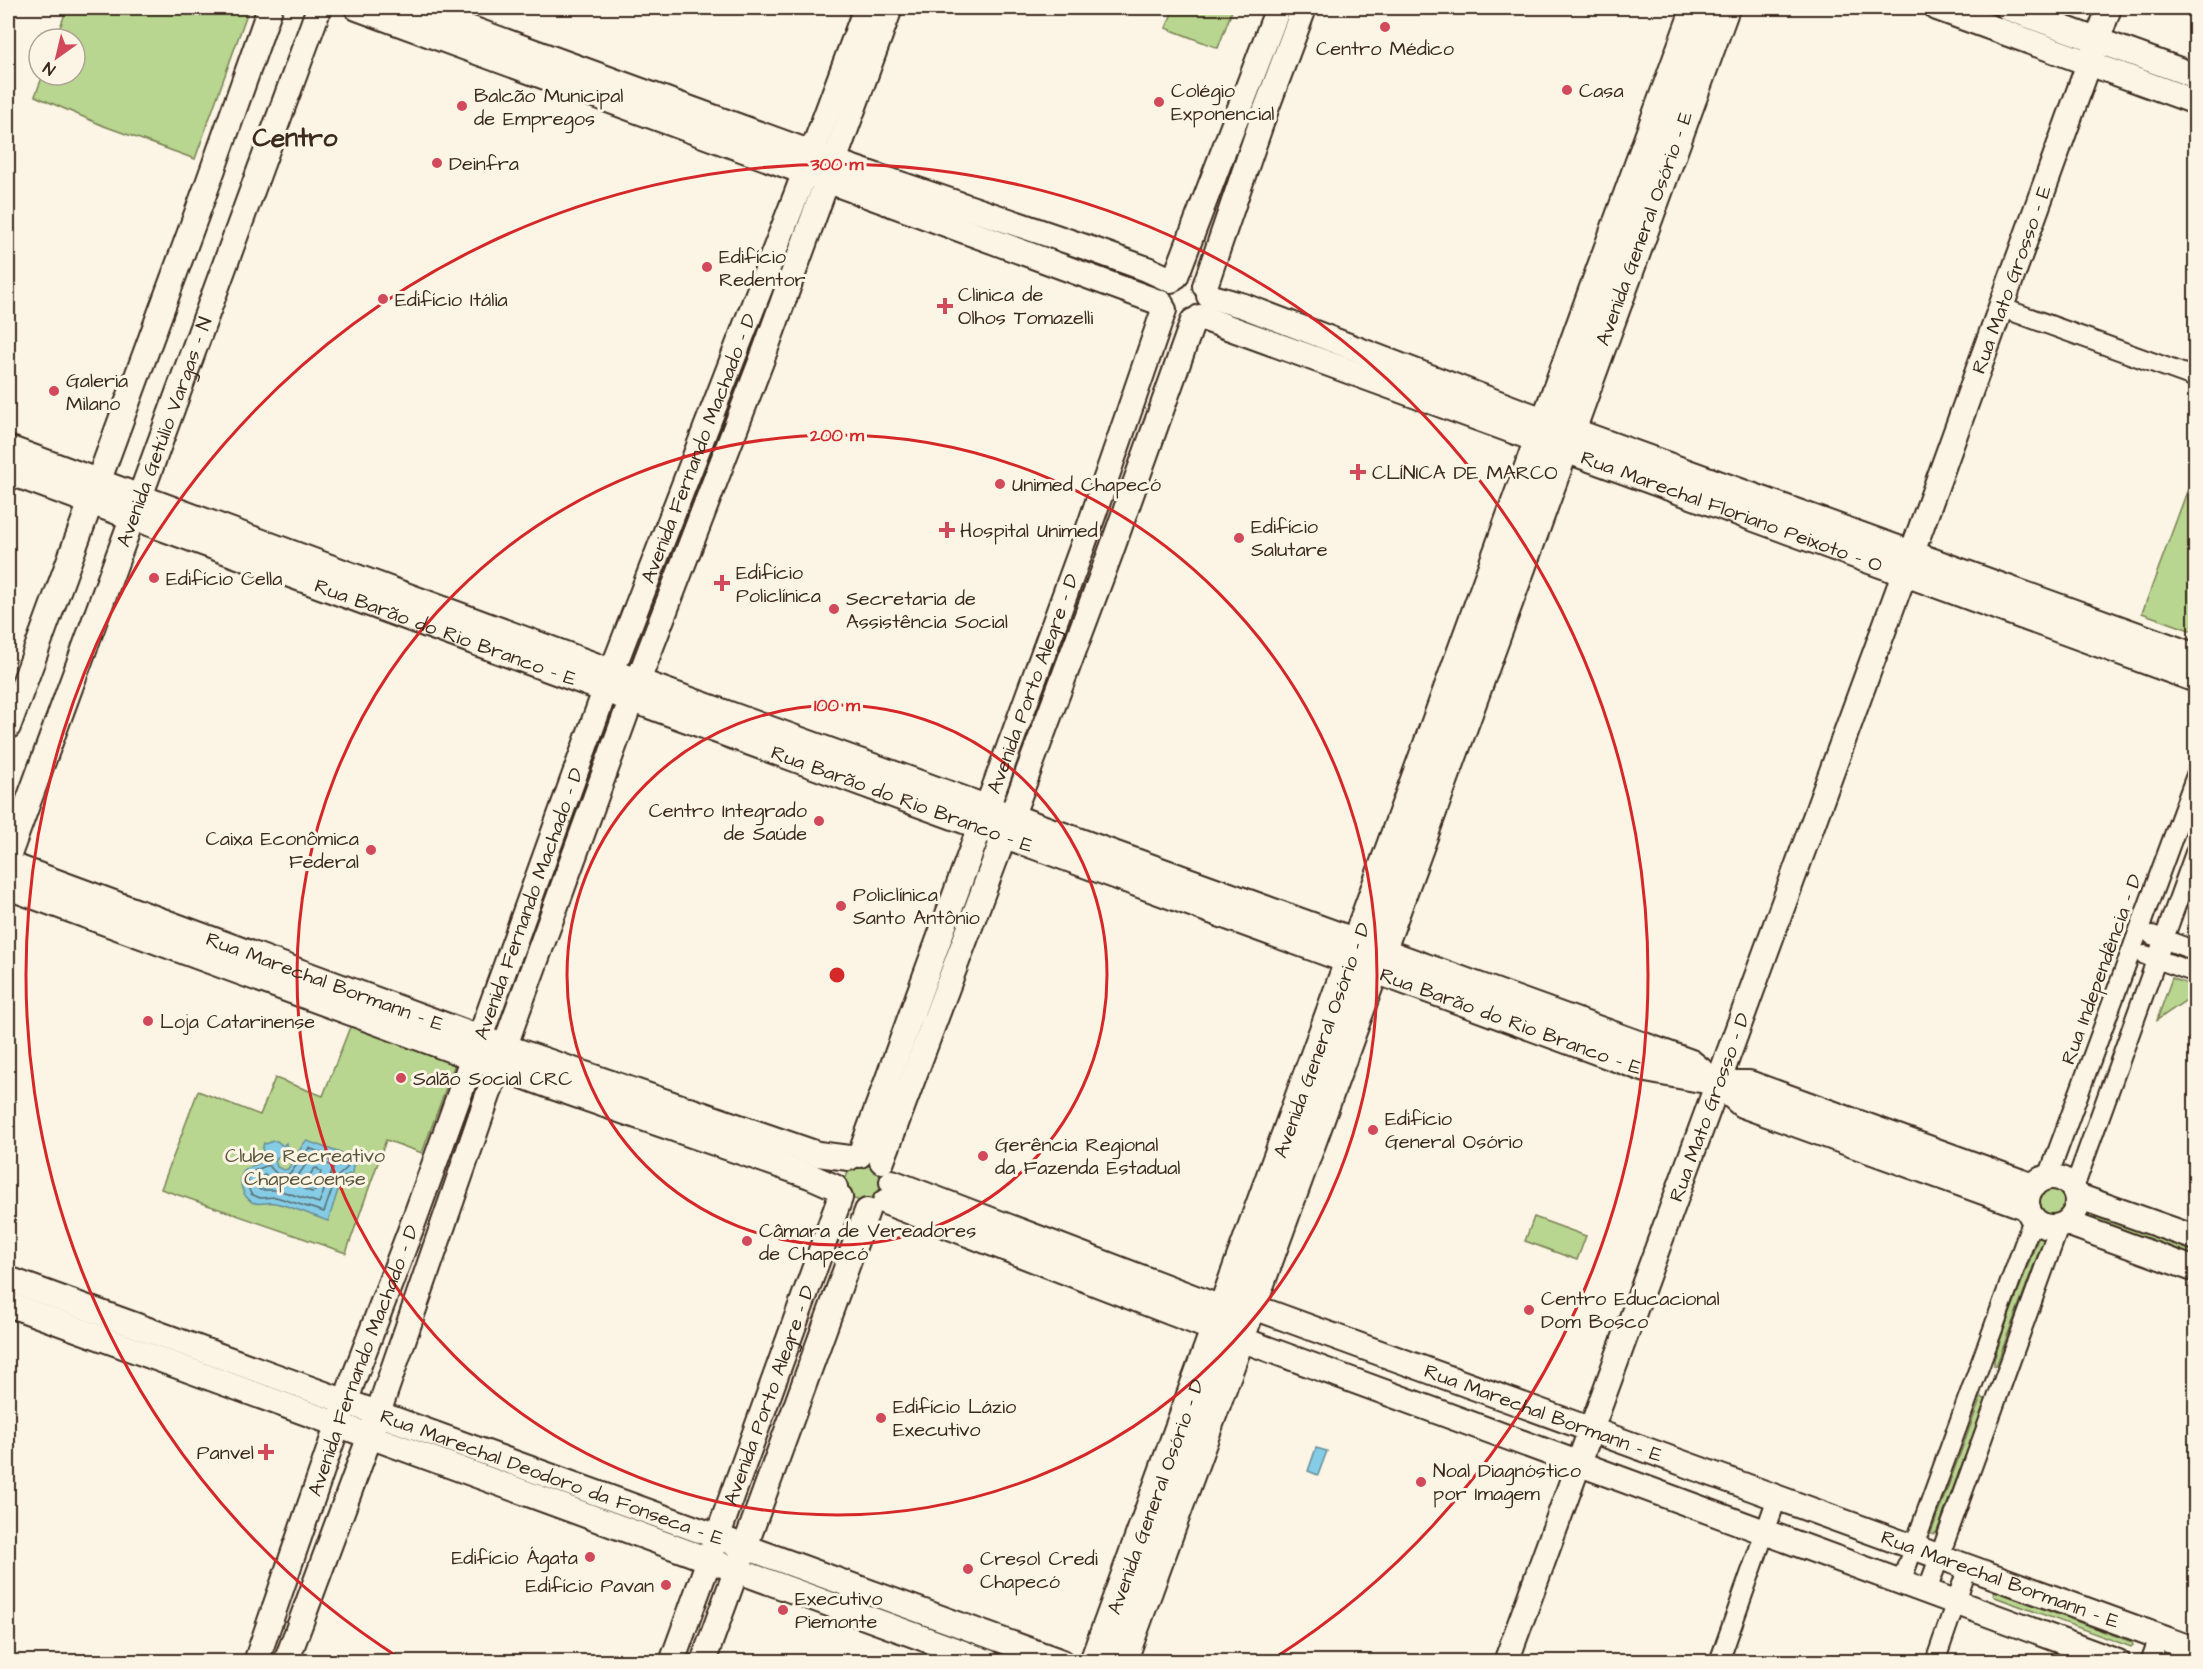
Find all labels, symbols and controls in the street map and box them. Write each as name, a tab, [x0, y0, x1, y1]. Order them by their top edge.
marker: Centro Médico	[1378, 20, 1392, 34]
north arrow	[27, 27, 87, 87]
place label: Centro Médico	[1316, 35, 1454, 63]
text: N	[39, 57, 59, 81]
place label: Colégio Exponencial	[1171, 77, 1274, 128]
place label: Casa	[1579, 77, 1624, 105]
place label: Balcão Municipal de Empregos	[474, 82, 624, 134]
marker: Casa	[1560, 83, 1574, 97]
marker: Colégio Exponencial	[1152, 95, 1166, 109]
marker: Balcão Municipal de Empregos	[455, 99, 469, 113]
street label: Avenida General Osório - E	[1589, 107, 1700, 350]
district label: Centro	[253, 120, 338, 156]
place label: Deinfra	[449, 150, 519, 178]
text: 300 m	[809, 152, 865, 177]
marker: Deinfra	[430, 156, 444, 170]
street label: Rua Mato Grosso - E	[1965, 181, 2059, 378]
place label: Edifício Redentor	[719, 243, 806, 294]
marker: Edifício Redentor	[700, 260, 714, 274]
place label: Clinica de Olhos Tomazelli	[958, 281, 1093, 332]
place label: Edifício Itália	[395, 286, 508, 314]
marker: Edifício Itália	[376, 292, 390, 306]
marker: Clinica de Olhos Tomazelli	[936, 297, 954, 315]
street label: Avenida Fernando Machado - D	[634, 309, 764, 587]
street label: Avenida Getúlio Vargas - N	[110, 313, 220, 551]
place label: Galeria Milano	[66, 367, 128, 418]
marker: Galeria Milano	[47, 384, 61, 398]
text: 200 m	[809, 423, 865, 448]
street label: Rua Marechal Floriano Peixoto - O	[1577, 444, 1886, 580]
place label: CLÍNICA DE MARCO	[1372, 459, 1558, 487]
marker: CLÍNICA DE MARCO	[1349, 463, 1367, 481]
place label: Unimed Chapecó	[1012, 471, 1161, 499]
marker: Unimed Chapecó	[993, 477, 1007, 491]
place label: Edifício Salutare	[1251, 513, 1328, 564]
place label: Hospital Unimed	[960, 517, 1098, 545]
marker: Hospital Unimed	[938, 521, 956, 539]
marker: Edifício Salutare	[1232, 531, 1246, 545]
place label: Edifício Policlínica	[736, 559, 821, 610]
place label: Edifício Cella	[166, 565, 282, 593]
street label: Avenida Porto Alegre - D	[980, 570, 1086, 798]
marker: Edifício Cella	[147, 571, 161, 585]
street label: Rua Barão do Rio Branco - E	[310, 572, 580, 693]
marker: Edifício Policlínica	[713, 574, 731, 592]
place label: Secretaria de Assistência Social	[846, 585, 1008, 636]
marker: Secretaria de Assistência Social	[827, 602, 841, 616]
text: 100 m	[814, 693, 861, 718]
street label: Rua Barão do Rio Branco - E	[767, 739, 1037, 860]
street label: Avenida Fernando Machado - D	[467, 764, 591, 1044]
place label: Centro Integrado de Saúde	[649, 797, 807, 848]
marker: Centro Integrado de Saúde	[812, 814, 826, 828]
place label: Caixa Econômica Federal	[206, 825, 359, 876]
marker: Caixa Econômica Federal	[364, 843, 378, 857]
street label: Rua Independência - D	[2054, 870, 2149, 1068]
place label: Policlínica Santo Antônio	[853, 881, 980, 932]
marker: Policlínica Santo Antônio	[834, 899, 848, 913]
street label: Avenida General Osório - D	[1267, 919, 1378, 1162]
street label: Rua Marechal Bormann - E	[202, 925, 448, 1039]
street label: Rua Barão do Rio Branco - E	[1376, 961, 1646, 1082]
centre of rings	[827, 965, 847, 985]
place label: Loja Catarinense	[160, 1008, 315, 1036]
street label: Rua Mato Grosso - D	[1663, 1009, 1757, 1206]
marker: Loja Catarinense	[141, 1014, 155, 1028]
place label: Salão Social CRC	[413, 1065, 572, 1093]
marker: Salão Social CRC	[394, 1071, 408, 1085]
place label: Edifício General Osório	[1385, 1105, 1523, 1156]
marker: Edifício General Osório	[1366, 1123, 1380, 1137]
place label: Gerência Regional da Fazenda Estadual	[995, 1131, 1181, 1182]
park label: Clube Recreativo Chapecoense	[225, 1142, 385, 1193]
marker: Gerência Regional da Fazenda Estadual	[976, 1149, 990, 1163]
place label: Câmara de Vereadores de Chapecó	[759, 1217, 976, 1268]
street label: Avenida Fernando Machado - D	[301, 1221, 426, 1500]
marker: Câmara de Vereadores de Chapecó	[740, 1234, 754, 1248]
street label: Avenida Porto Alegre - D	[717, 1281, 822, 1509]
place label: Centro Educacional Dom Bosco	[1541, 1285, 1720, 1336]
marker: Centro Educacional Dom Bosco	[1522, 1303, 1536, 1317]
street label: Rua Marechal Bormann - E	[1420, 1357, 1666, 1470]
street label: Avenida General Osório - D	[1100, 1375, 1212, 1619]
place label: Edifício Lázio Executivo	[893, 1393, 1016, 1444]
street label: Rua Marechal Deodoro da Fonseca - E	[376, 1402, 728, 1553]
marker: Edifício Lázio Executivo	[874, 1411, 888, 1425]
place label: Panvel	[197, 1439, 254, 1467]
marker: Panvel	[259, 1445, 273, 1459]
place label: Noal Diagnóstico por Imagem	[1433, 1457, 1581, 1509]
marker: Noal Diagnóstico por Imagem	[1414, 1475, 1428, 1489]
street label: Rua Marechal Bormann - E	[1877, 1524, 2123, 1636]
place label: Edifício Ágata	[451, 1544, 578, 1573]
place label: Cresol Credi Chapecó	[980, 1545, 1098, 1596]
marker: Edifício Ágata	[583, 1550, 597, 1564]
marker: Cresol Credi Chapecó	[961, 1562, 975, 1576]
place label: Edifício Pavan	[526, 1572, 654, 1600]
marker: Edifício Pavan	[659, 1578, 673, 1592]
place label: Executivo Piemonte	[795, 1585, 883, 1636]
marker: Executivo Piemonte	[776, 1603, 790, 1617]

